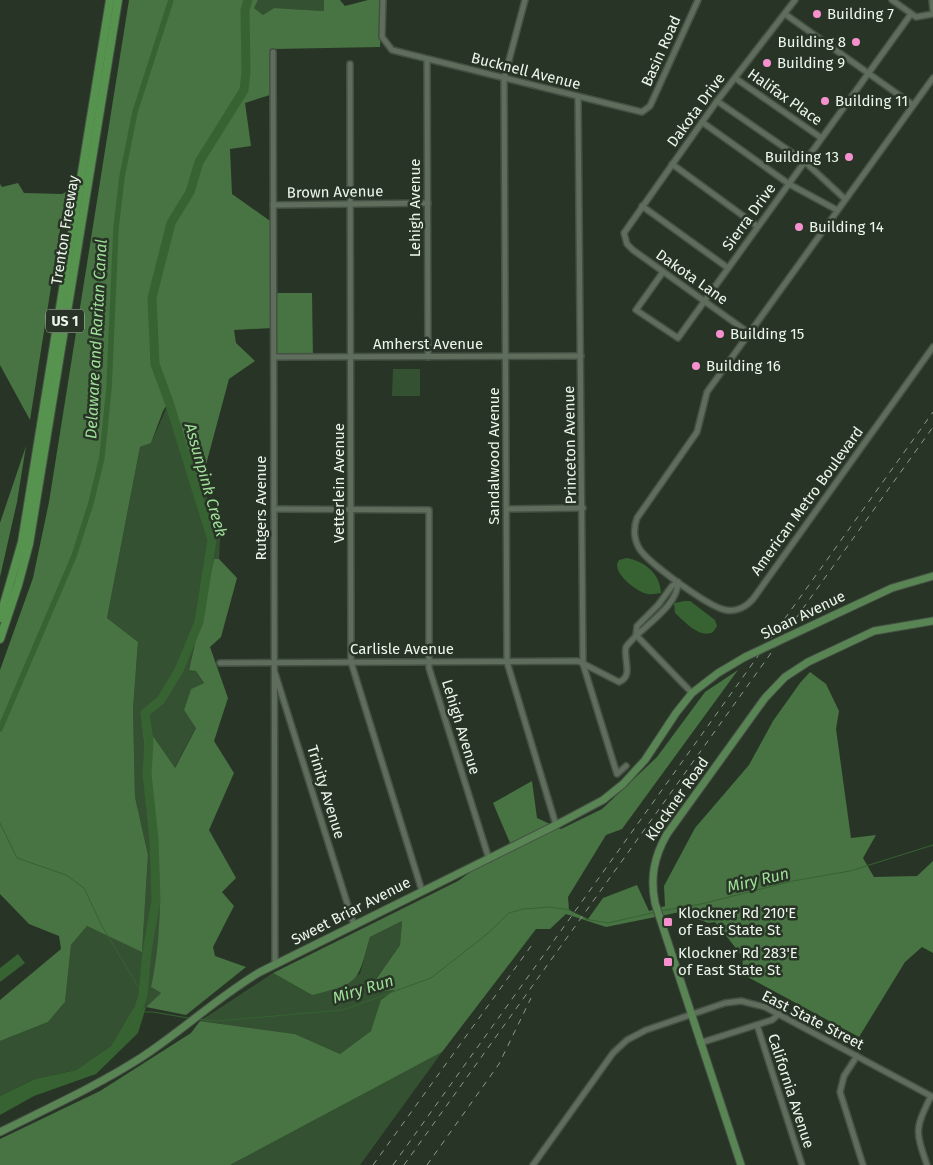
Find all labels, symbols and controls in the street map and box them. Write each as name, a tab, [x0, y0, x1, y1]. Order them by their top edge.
place label: Building 7	[827, 5, 894, 23]
marker: Building 7	[811, 8, 823, 20]
street label: Basin Road	[637, 13, 685, 89]
place label: Building 8	[778, 33, 846, 51]
marker: Building 8	[850, 36, 862, 48]
street label: Bucknell Avenue	[469, 49, 583, 93]
place label: Building 9	[777, 54, 845, 72]
marker: Building 9	[761, 57, 773, 69]
street label: Halifax Place	[744, 65, 826, 129]
street label: Dakota Drive	[663, 70, 729, 150]
place label: Building 11	[835, 92, 908, 110]
marker: Building 11	[819, 95, 831, 107]
place label: Building 13	[765, 148, 839, 166]
marker: Building 13	[843, 151, 855, 163]
street label: Lehigh Avenue	[406, 159, 424, 257]
street label: Trenton Freeway	[47, 173, 83, 286]
street label: Sierra Drive	[719, 180, 779, 254]
street label: Brown Avenue	[287, 182, 383, 202]
place label: Building 14	[809, 218, 884, 236]
marker: Building 14	[793, 221, 805, 233]
water label: Delaware and Raritan Canal	[81, 239, 111, 439]
street label: Dakota Lane	[652, 246, 732, 308]
road number: US 1	[46, 310, 84, 332]
place label: Building 15	[730, 325, 804, 343]
marker: Building 15	[714, 328, 726, 340]
street label: Amherst Avenue	[373, 335, 483, 353]
place label: Building 16	[706, 357, 781, 375]
marker: Building 16	[690, 360, 702, 372]
street label: Princeton Avenue	[560, 385, 580, 505]
street label: Sandalwood Avenue	[485, 387, 503, 525]
water label: Assunpink Creek	[180, 420, 231, 539]
street label: Vetterlein Avenue	[330, 423, 348, 543]
street label: American Metro Boulevard	[747, 423, 867, 579]
street label: Rutgers Avenue	[252, 455, 270, 561]
street label: Sloan Avenue	[758, 587, 848, 643]
street label: Carlisle Avenue	[350, 640, 454, 658]
street label: Lehigh Avenue	[438, 677, 484, 777]
street label: Trinity Avenue	[303, 743, 349, 841]
street label: Klockner Road	[641, 754, 713, 844]
water label: Miry Run	[725, 864, 791, 896]
street label: Sweet Briar Avenue	[288, 873, 414, 949]
place label: Klockner Rd 210'E of East State St	[678, 904, 796, 939]
marker: Klockner Rd 210'E of East State St	[662, 916, 674, 928]
place label: Klockner Rd 283'E of East State St	[678, 944, 798, 979]
marker: Klockner Rd 283'E of East State St	[662, 956, 674, 968]
water label: Miry Run	[330, 971, 396, 1007]
street label: East State Street	[759, 987, 867, 1054]
street label: California Avenue	[764, 1032, 818, 1150]

